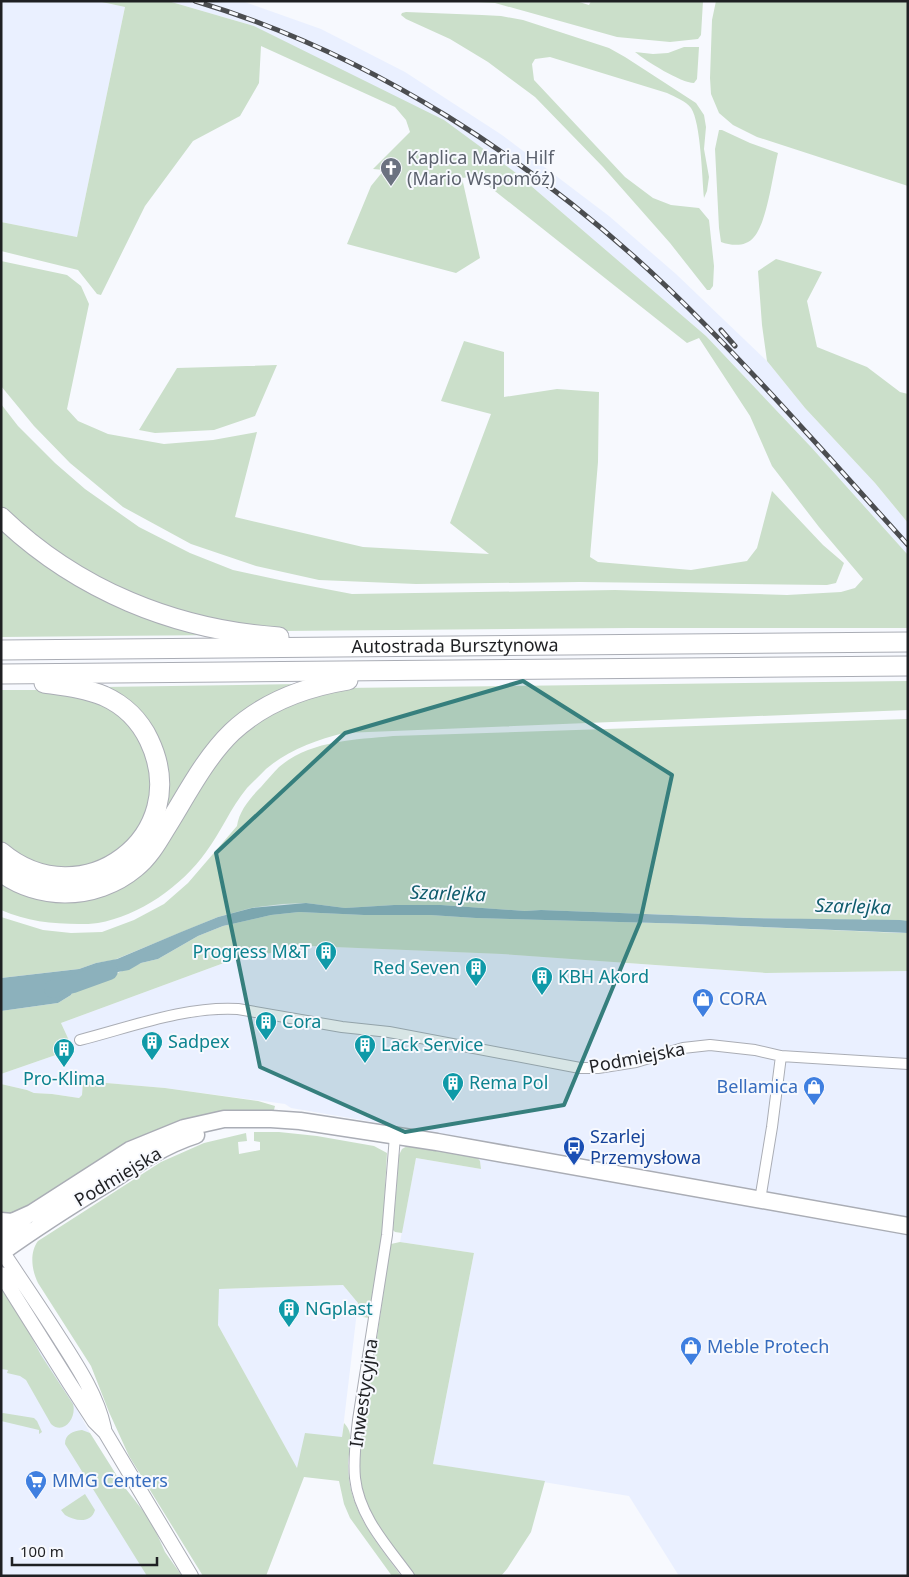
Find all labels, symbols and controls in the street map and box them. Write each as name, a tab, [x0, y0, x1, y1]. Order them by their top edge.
place label: Kaplica Maria Hilf (Mario Wspomóż)	[407, 145, 555, 190]
church icon: Kaplica Maria Hilf (Mario Wspomóż)	[379, 156, 403, 187]
street label: Autostrada Bursztynowa	[351, 632, 559, 658]
water label: Szarlejka	[410, 879, 487, 907]
water label: Szarlejka	[815, 892, 892, 920]
place label: Progress M&T	[192, 939, 310, 963]
building icon: Progress M&T	[314, 940, 338, 971]
place label: Red Seven	[373, 955, 460, 979]
building icon: Red Seven	[464, 956, 488, 987]
place label: KBH Akord	[558, 964, 649, 988]
building icon: KBH Akord	[530, 965, 554, 996]
place label: CORA	[719, 986, 767, 1010]
shop icon: CORA	[691, 987, 715, 1018]
place label: Cora	[282, 1009, 321, 1033]
building icon: Cora	[254, 1010, 278, 1041]
place label: Sadpex	[168, 1029, 230, 1053]
building icon: Sadpex	[140, 1030, 164, 1061]
place label: Lack Service	[381, 1032, 484, 1056]
building icon: Lack Service	[353, 1033, 377, 1064]
street label: Podmiejska	[587, 1036, 687, 1078]
building icon: Pro-Klima	[52, 1037, 76, 1068]
place label: Pro-Klima	[23, 1066, 105, 1090]
place label: Rema Pol	[469, 1070, 548, 1094]
building icon: Rema Pol	[441, 1071, 465, 1102]
place label: Bellamica	[717, 1074, 798, 1098]
shop icon: Bellamica	[802, 1075, 826, 1106]
place label: Szarlej Przemysłowa	[590, 1124, 701, 1169]
bus stop icon: Szarlej Przemysłowa	[562, 1135, 586, 1166]
street label: Podmiejska	[70, 1141, 165, 1212]
place label: NGplast	[305, 1296, 373, 1320]
building icon: NGplast	[277, 1297, 301, 1328]
place label: Meble Protech	[707, 1334, 829, 1358]
shop icon: Meble Protech	[679, 1335, 703, 1366]
street label: Inwestycyjna	[344, 1337, 383, 1449]
place label: MMG Centers	[52, 1468, 168, 1492]
supermarket icon: MMG Centers	[24, 1469, 48, 1500]
scale bar	[12, 1534, 158, 1566]
text: 100 m	[20, 1541, 64, 1561]

